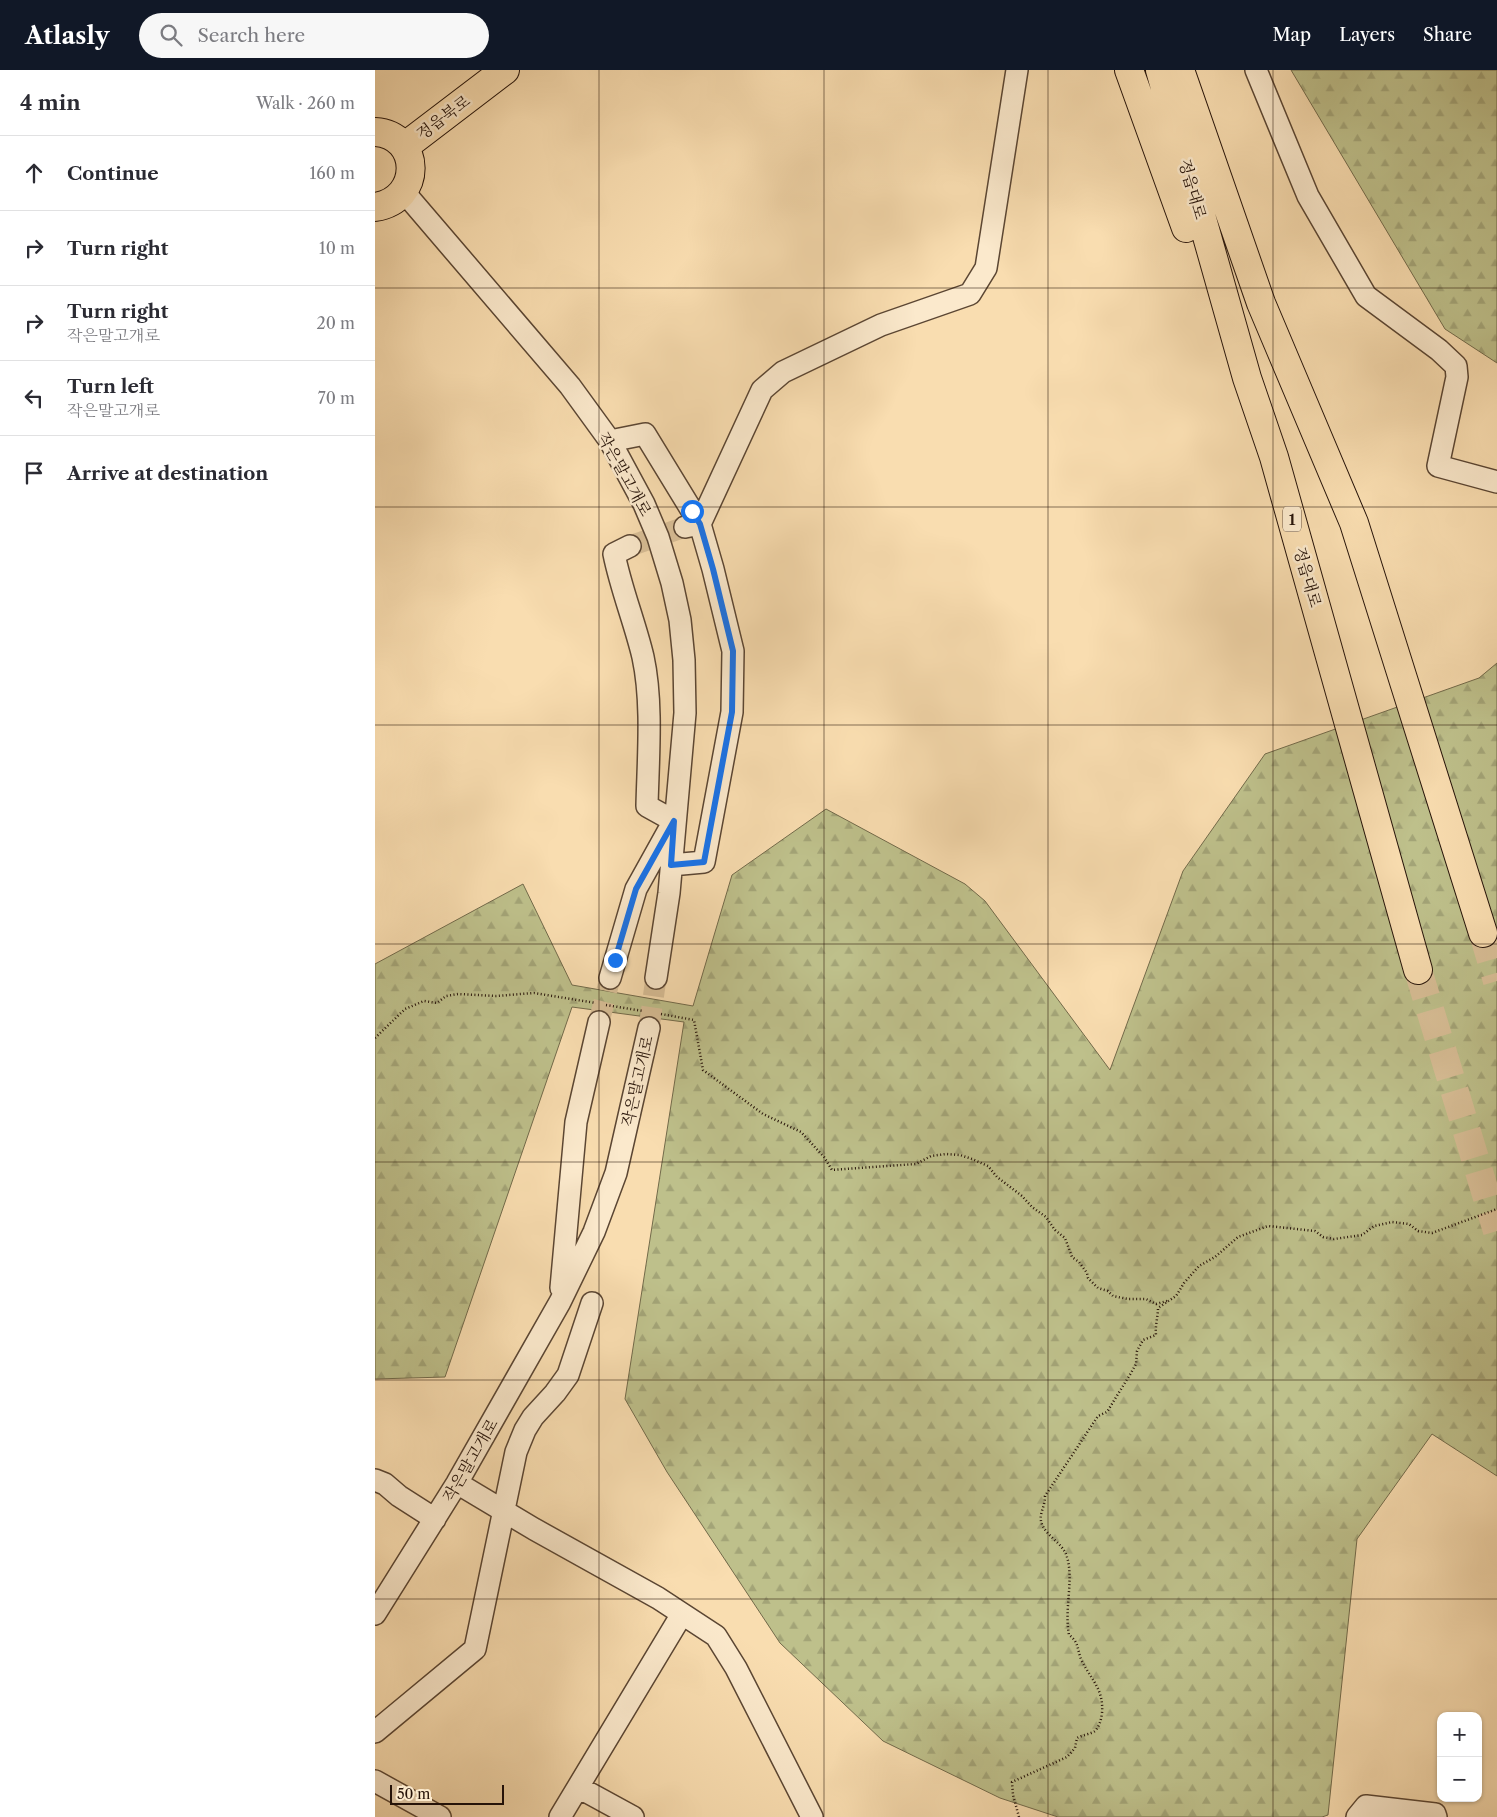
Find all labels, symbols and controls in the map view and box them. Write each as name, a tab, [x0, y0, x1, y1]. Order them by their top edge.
search box	[139, 13, 489, 58]
text: Atlasly	[25, 21, 109, 50]
icon: search	[157, 21, 185, 49]
text: Search here	[197, 24, 305, 47]
text: Map	[1273, 24, 1311, 46]
text: Layers	[1339, 24, 1395, 46]
text: Share	[1423, 24, 1472, 46]
text: 4 min	[20, 90, 81, 115]
street label: 정읍북로	[412, 90, 474, 144]
text: Walk · 260 m	[256, 93, 355, 113]
street label: 정읍대로	[1175, 157, 1211, 222]
icon: ahead	[20, 159, 48, 187]
text: Continue	[67, 162, 159, 185]
text: 160 m	[310, 163, 355, 183]
icon: right	[20, 234, 48, 262]
text: Turn right	[67, 237, 168, 260]
text: 10 m	[319, 238, 355, 258]
text: Turn right	[67, 300, 168, 323]
icon: right	[20, 309, 48, 337]
text: 20 m	[316, 313, 355, 333]
text: 작은말고개로	[67, 325, 160, 345]
text: Turn left	[67, 375, 154, 398]
icon: left	[20, 384, 48, 412]
text: 70 m	[318, 388, 355, 408]
text: 작은말고개로	[67, 400, 160, 420]
street label: 작은말고개로	[594, 429, 656, 520]
icon: arrive	[20, 459, 48, 487]
text: Arrive at destination	[67, 462, 268, 485]
route start	[681, 500, 704, 523]
road number: 1	[1283, 506, 1301, 532]
street label: 정읍대로	[1290, 545, 1326, 610]
route end	[604, 949, 627, 972]
street label: 작은말고개로	[617, 1033, 657, 1128]
street label: 작은말고개로	[438, 1414, 502, 1505]
map controls	[1437, 1712, 1482, 1802]
button: +	[1437, 1712, 1482, 1757]
button: −	[1437, 1757, 1482, 1802]
scale bar	[390, 1782, 504, 1805]
text: 50 m	[397, 1785, 430, 1803]

